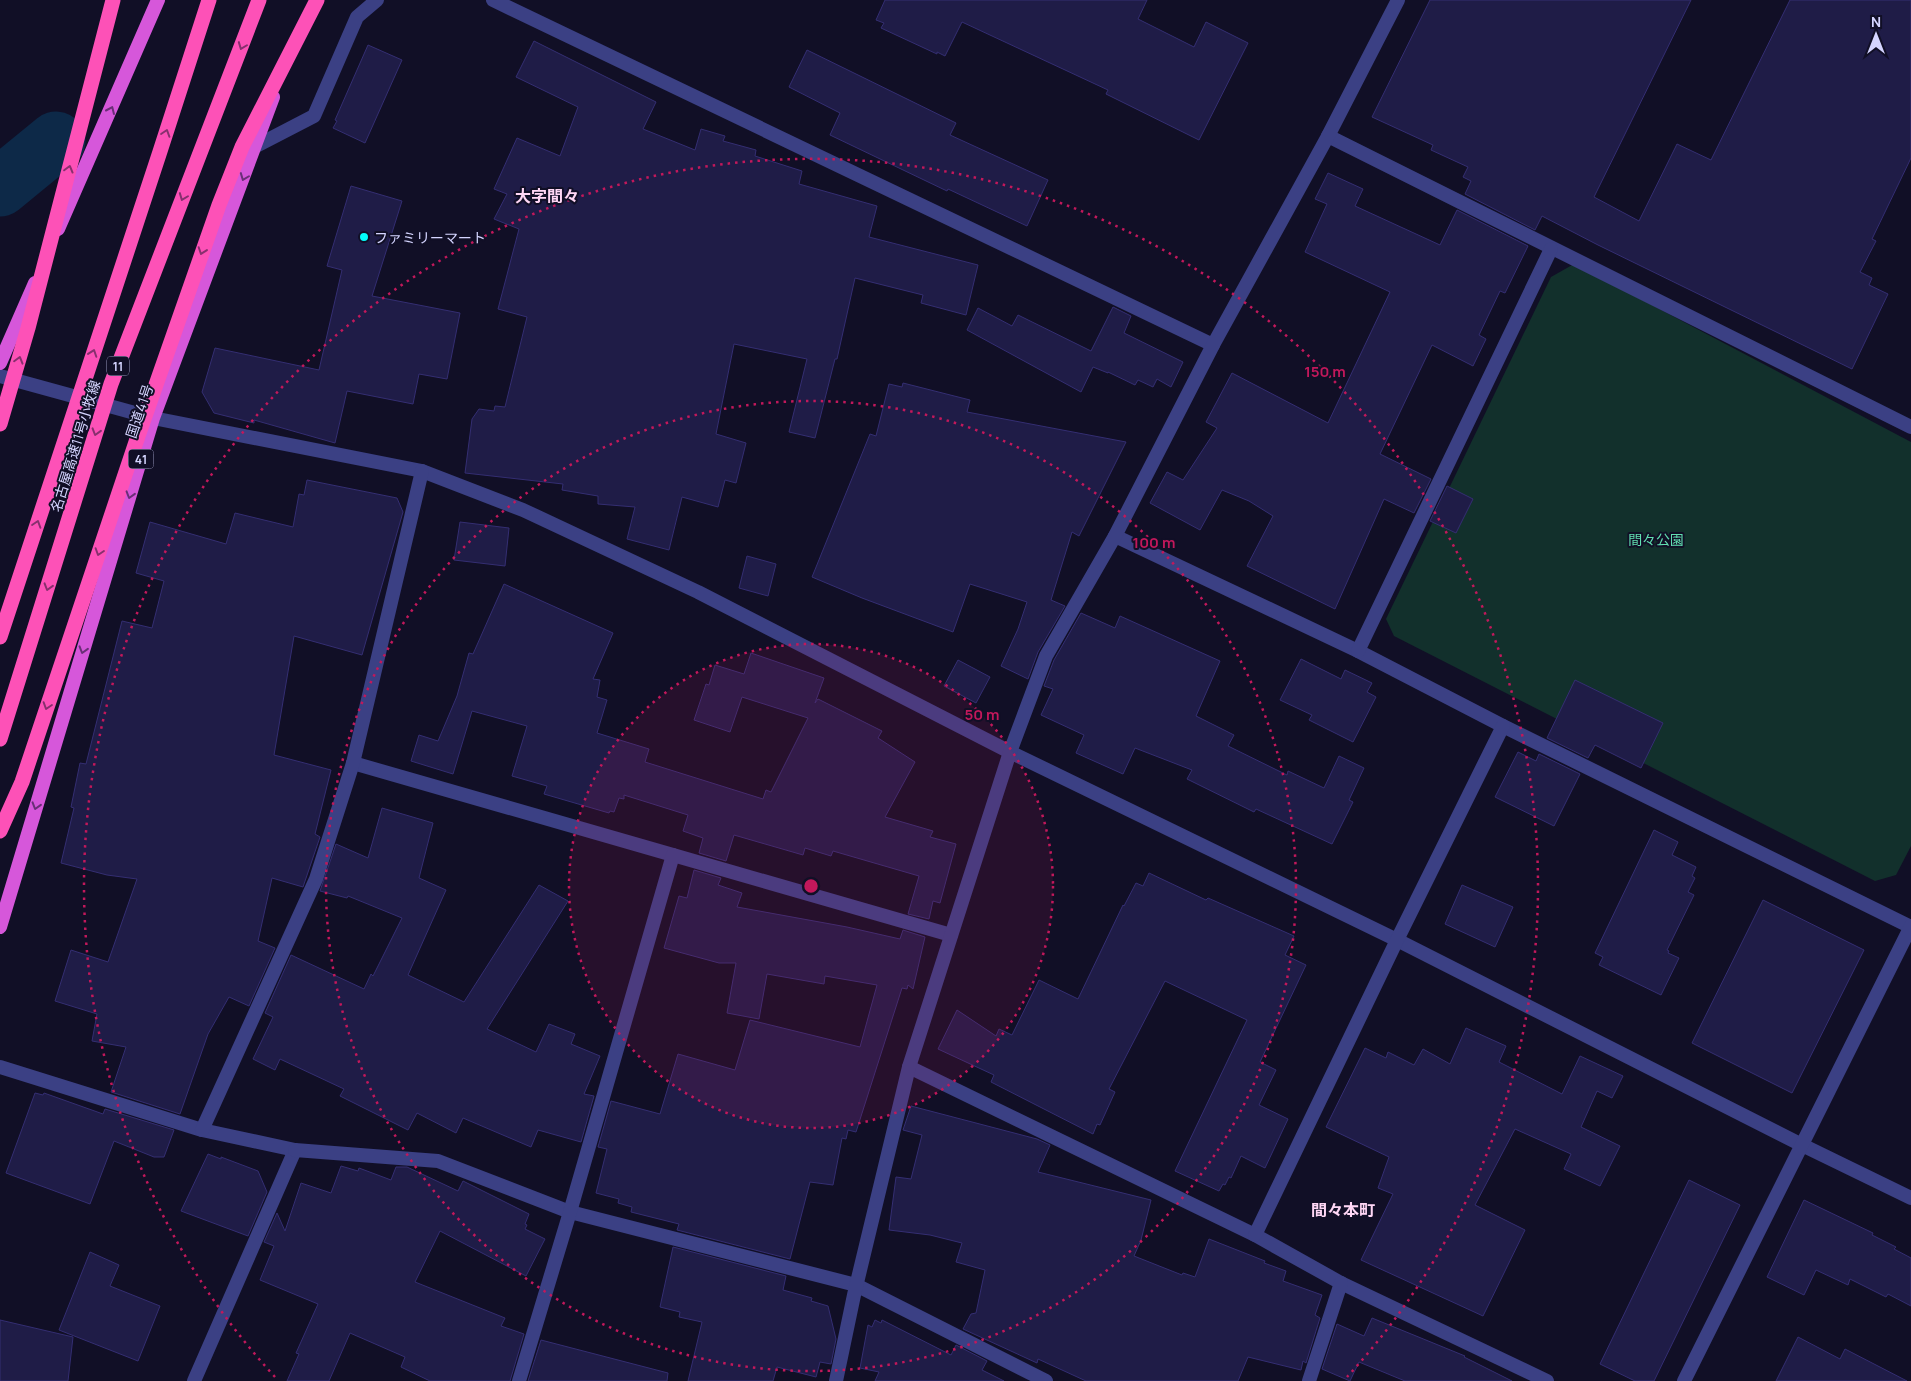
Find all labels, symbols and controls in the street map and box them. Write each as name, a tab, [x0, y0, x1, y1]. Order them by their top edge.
north arrow	[1851, 10, 1901, 60]
text: N	[1871, 12, 1881, 31]
one-way arrow	[237, 41, 247, 49]
one-way arrow	[104, 106, 115, 115]
one-way arrow	[161, 129, 171, 137]
one-way arrow	[64, 166, 74, 174]
one-way arrow	[240, 172, 250, 181]
district label: 大字間々	[515, 185, 579, 207]
one-way arrow	[179, 192, 189, 201]
place label: ファミリーマート	[374, 228, 486, 247]
marker: ファミリーマート	[358, 231, 370, 243]
one-way arrow	[198, 246, 208, 255]
one-way arrow	[87, 349, 97, 358]
one-way arrow	[13, 356, 23, 365]
road number: 11	[107, 356, 129, 376]
text: 150 m	[1304, 361, 1346, 382]
street label: 名古屋高速11号小牧線	[46, 378, 104, 514]
street label: 国道41号	[121, 382, 157, 440]
one-way arrow	[92, 427, 102, 435]
road number: 41	[128, 449, 154, 468]
one-way arrow	[125, 490, 135, 498]
one-way arrow	[31, 521, 41, 529]
park label: 間々公園	[1628, 530, 1684, 549]
text: 100 m	[1133, 532, 1175, 553]
one-way arrow	[95, 547, 105, 555]
one-way arrow	[43, 582, 53, 590]
one-way arrow	[79, 646, 89, 654]
one-way arrow	[43, 701, 53, 709]
text: 50 m	[964, 704, 1000, 725]
one-way arrow	[32, 801, 42, 810]
centre of rings	[802, 877, 820, 895]
district label: 間々本町	[1311, 1199, 1375, 1221]

